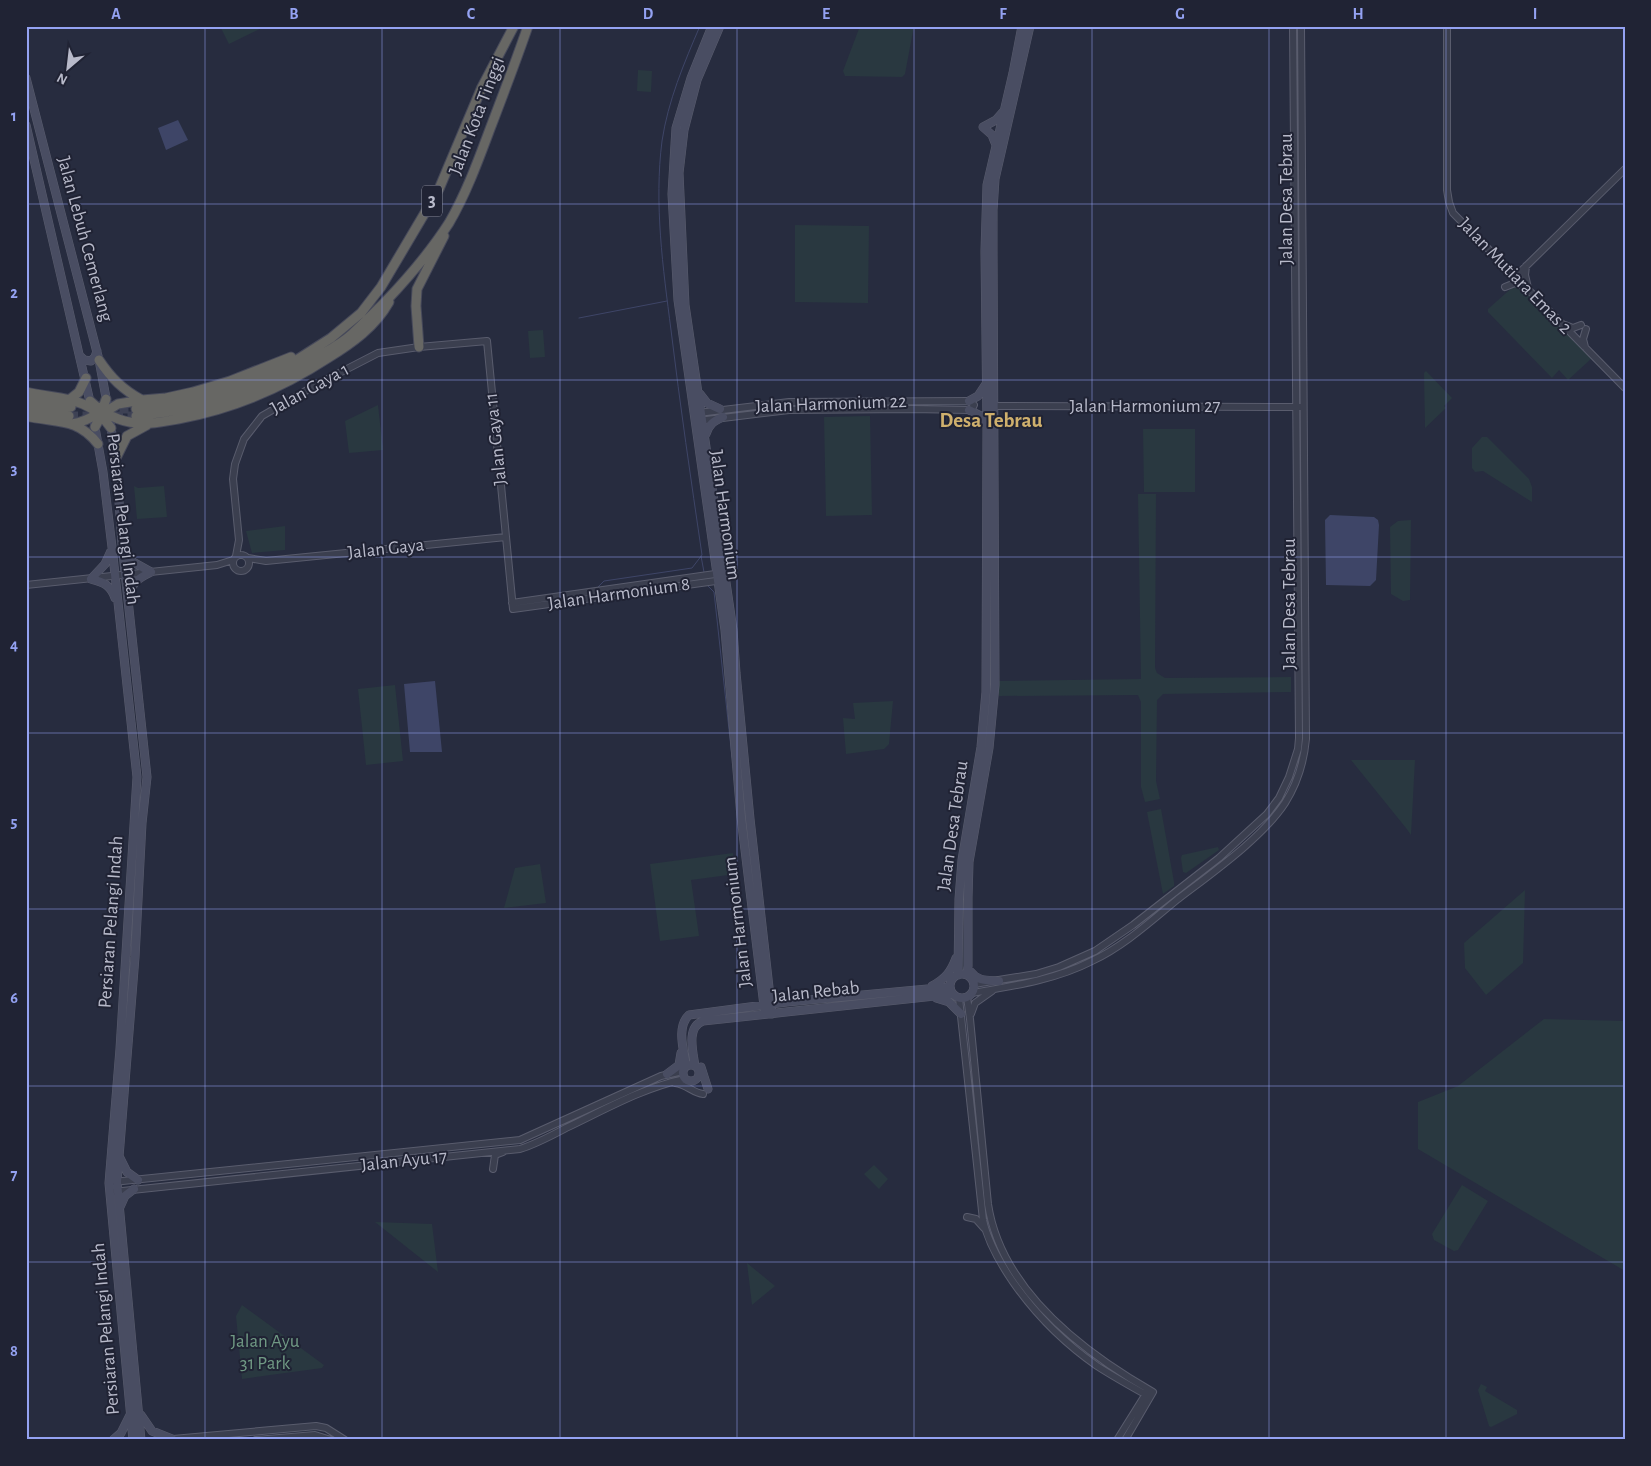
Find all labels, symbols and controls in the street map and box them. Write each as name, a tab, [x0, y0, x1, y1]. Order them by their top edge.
text: A	[111, 6, 121, 22]
text: B	[289, 6, 299, 22]
text: C	[467, 6, 476, 22]
text: D	[643, 6, 654, 22]
text: E	[822, 6, 830, 22]
text: F	[999, 6, 1007, 22]
text: G	[1175, 6, 1185, 22]
text: H	[1352, 6, 1364, 22]
text: I	[1533, 6, 1537, 22]
north arrow	[42, 42, 92, 92]
street label: Jalan Kota Tinggi	[446, 54, 508, 178]
text: N	[55, 70, 70, 87]
text: 1	[11, 108, 17, 124]
street label: Jalan Desa Tebrau	[1277, 133, 1296, 265]
street label: Jalan Lebuh Cemerlang	[54, 154, 116, 324]
road number: 3	[422, 186, 442, 217]
street label: Jalan Mutiara Emas 2	[1455, 214, 1575, 338]
text: 2	[10, 285, 18, 301]
street label: Jalan Gaya 1	[268, 360, 352, 418]
street label: Jalan Gaya 11	[482, 392, 510, 486]
street label: Jalan Harmonium 22	[755, 392, 907, 416]
street label: Jalan Harmonium 27	[1070, 397, 1221, 416]
district label: Desa Tebrau	[939, 410, 1043, 431]
street label: Persiaran Pelangi Indah	[103, 432, 143, 606]
street label: Jalan Harmonium	[706, 449, 744, 581]
text: 3	[11, 461, 18, 477]
street label: Jalan Gaya	[347, 536, 425, 562]
street label: Jalan Desa Tebrau	[1280, 538, 1299, 670]
street label: Jalan Harmonium 8	[547, 575, 691, 613]
text: 4	[10, 637, 18, 653]
street label: Jalan Desa Tebrau	[934, 759, 972, 892]
text: 5	[11, 814, 18, 830]
street label: Persiaran Pelangi Indah	[95, 835, 127, 1009]
street label: Jalan Harmonium	[721, 856, 755, 988]
street label: Jalan Rebab	[772, 978, 860, 1006]
text: 6	[10, 990, 18, 1006]
street label: Jalan Ayu 17	[360, 1147, 448, 1175]
text: 7	[11, 1167, 18, 1183]
street label: Persiaran Pelangi Indah	[89, 1242, 123, 1416]
park label: Jalan Ayu 31 Park	[231, 1332, 300, 1373]
text: 8	[10, 1343, 18, 1359]

